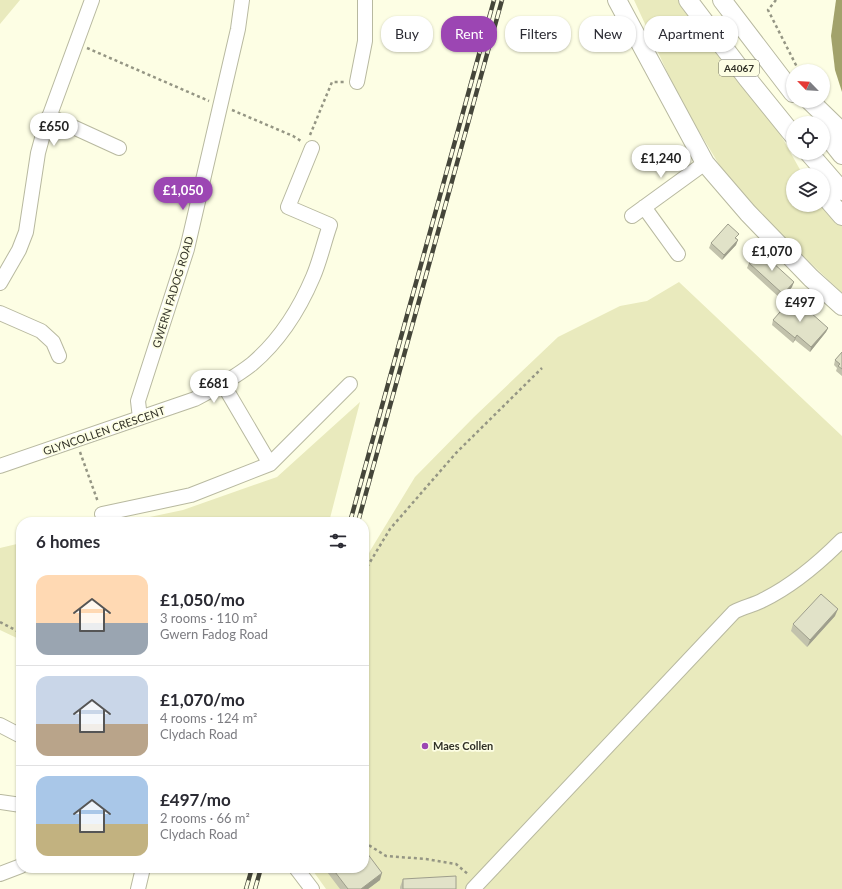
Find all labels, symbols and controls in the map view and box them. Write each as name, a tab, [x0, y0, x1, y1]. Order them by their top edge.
chip: Buy	[381, 16, 433, 52]
chip: Rent	[441, 16, 497, 52]
chip: Filters	[505, 16, 571, 52]
chip: New	[579, 16, 636, 52]
chip: Apartment	[644, 16, 738, 52]
road number: A4067	[719, 60, 759, 76]
north arrow	[786, 64, 830, 108]
map controls	[786, 64, 830, 212]
pin: £650	[30, 113, 78, 147]
button: locate	[786, 116, 830, 160]
text: £650	[39, 118, 69, 134]
pin: £1,240	[628, 145, 694, 179]
text: £1,240	[641, 150, 681, 166]
button: layers	[786, 168, 830, 212]
pin: £1,050	[150, 177, 216, 211]
text: £1,050	[163, 182, 203, 198]
street label: GWERN FADOG ROAD	[149, 234, 196, 349]
pin: £1,070	[739, 238, 805, 272]
text: £1,070	[752, 243, 792, 259]
pin: £497	[776, 289, 824, 323]
text: £497	[785, 294, 815, 310]
pin: £681	[190, 370, 238, 404]
text: £681	[199, 375, 229, 391]
street label: GLYNCOLLEN CRESCENT	[41, 403, 167, 457]
icon: filters	[327, 530, 349, 552]
text: 6 homes	[36, 531, 100, 552]
text: £1,050/mo	[160, 589, 245, 610]
icon: home	[68, 591, 116, 639]
text: 3 rooms · 110 m²	[160, 610, 257, 626]
text: Gwern Fadog Road	[160, 626, 268, 642]
text: £1,070/mo	[160, 689, 245, 710]
icon: home	[68, 692, 116, 740]
text: 4 rooms · 124 m²	[160, 710, 257, 726]
text: Clydach Road	[160, 726, 238, 742]
place label: Maes Collen	[433, 739, 493, 752]
marker: Maes Collen	[420, 741, 430, 751]
text: £497/mo	[160, 789, 231, 810]
icon: home	[68, 792, 116, 840]
text: 2 rooms · 66 m²	[160, 810, 250, 826]
text: Clydach Road	[160, 826, 238, 842]

